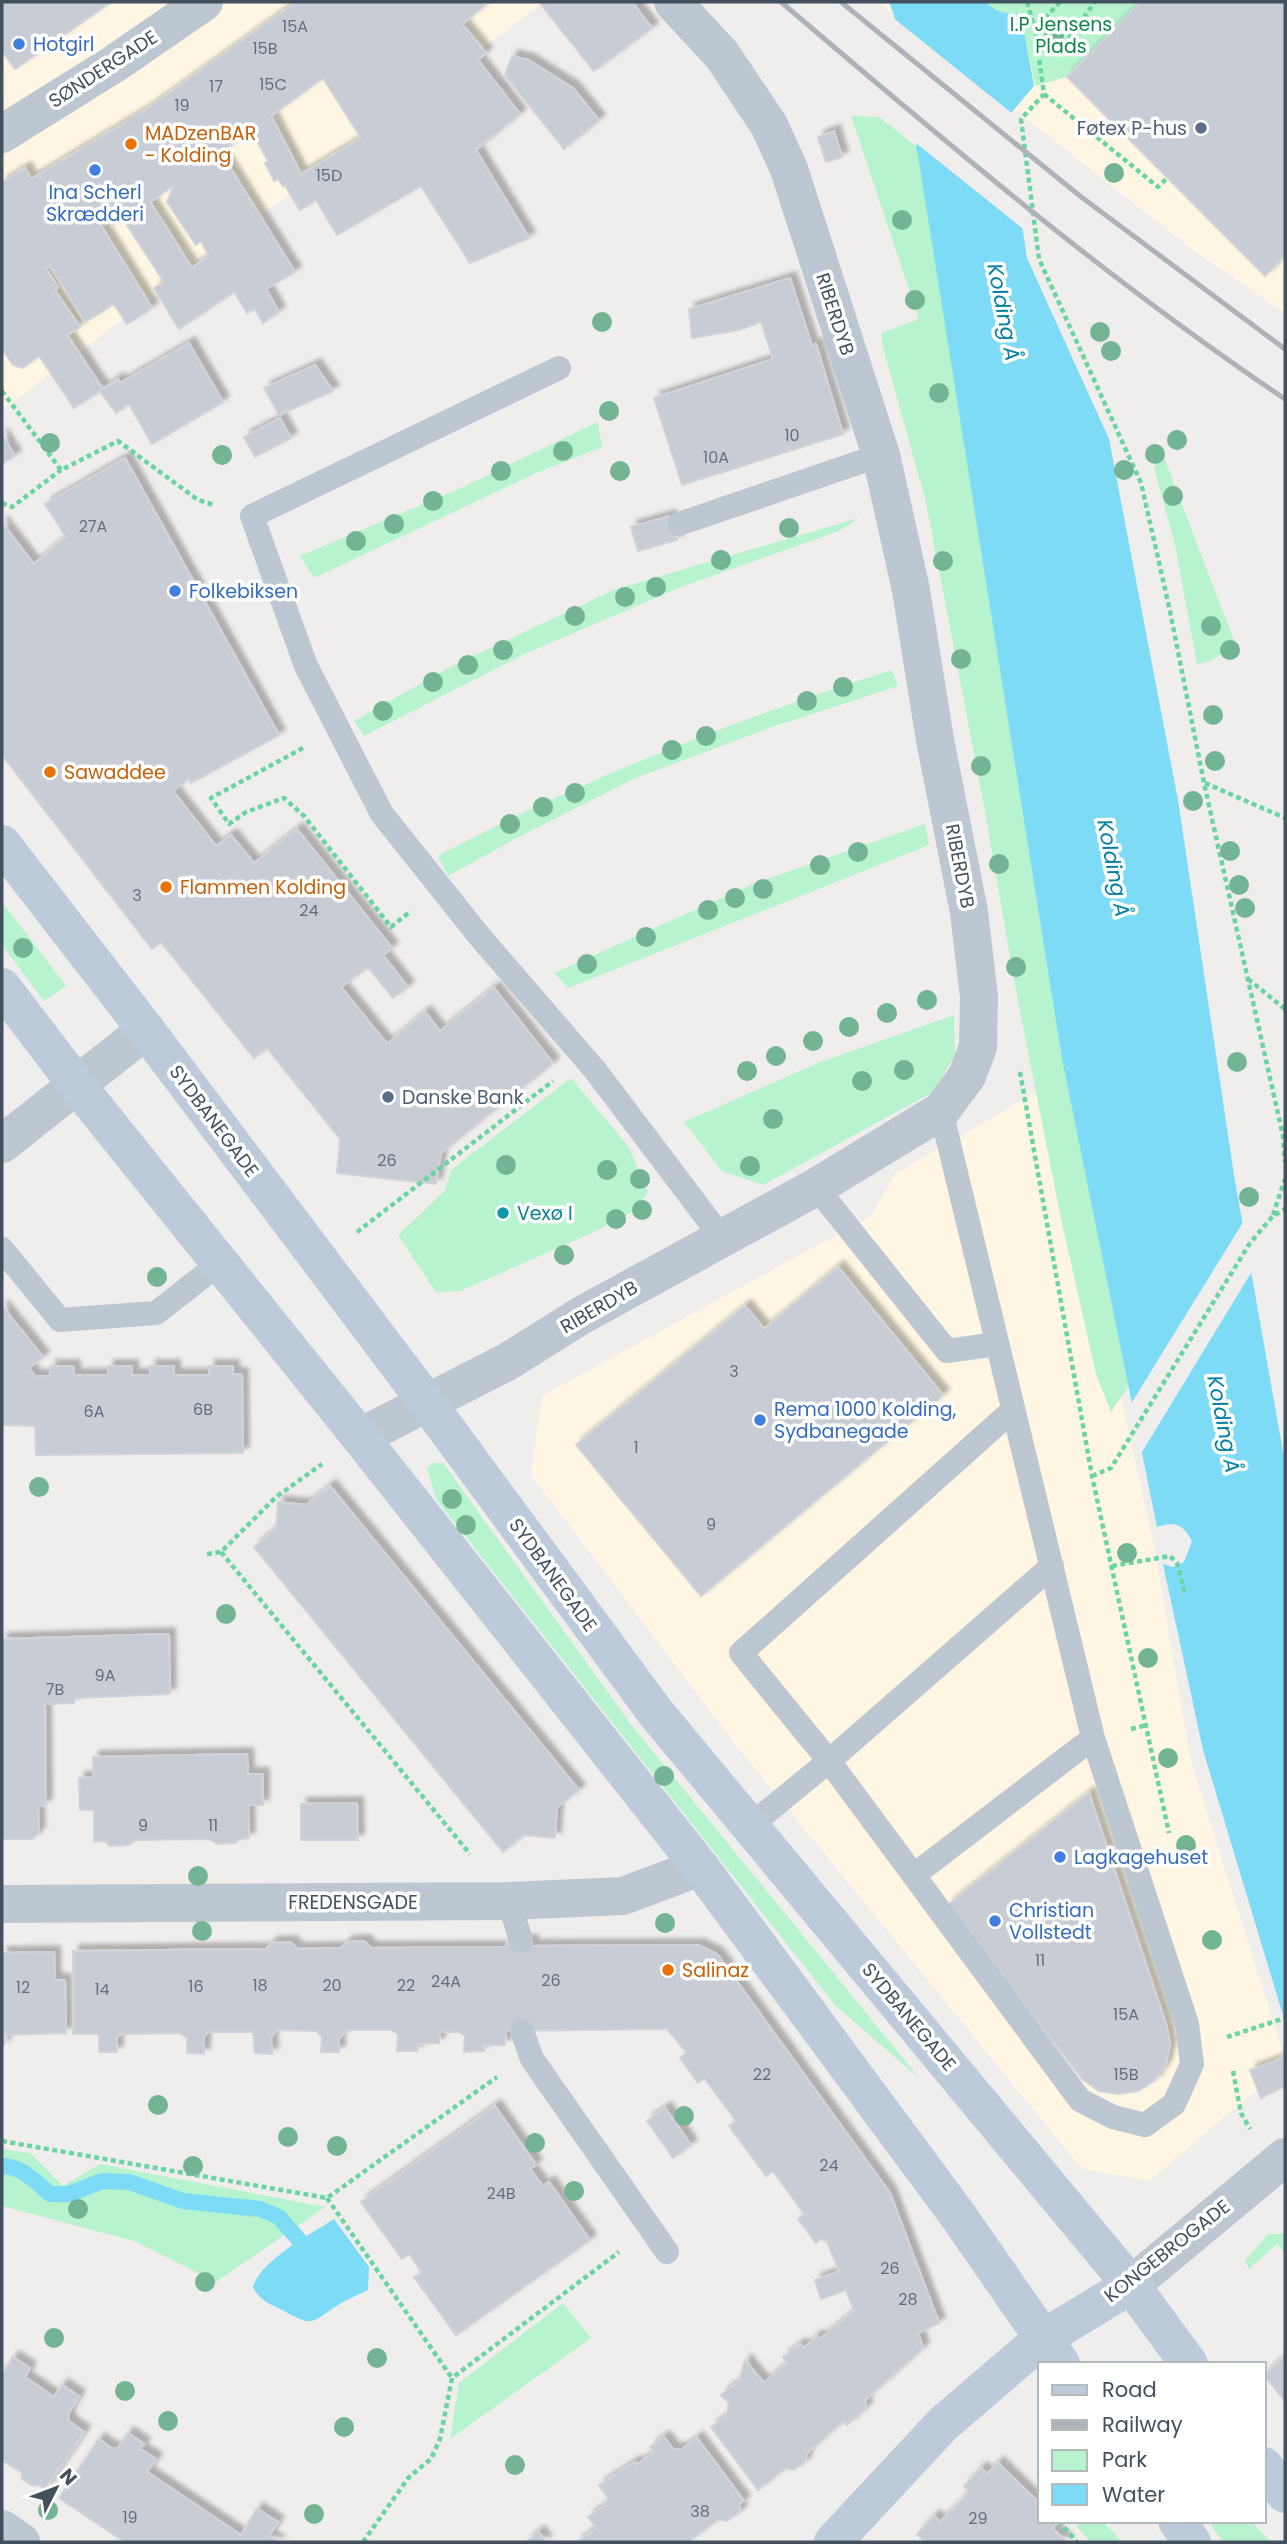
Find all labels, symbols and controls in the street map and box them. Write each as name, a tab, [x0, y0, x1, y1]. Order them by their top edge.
park label: I.P Jensens Plads	[1010, 11, 1112, 60]
house number: 15A	[282, 15, 308, 38]
street label: SØNDERGADE	[43, 24, 163, 114]
place label: Hotgirl	[33, 31, 95, 58]
marker: Hotgirl	[11, 36, 27, 52]
house number: 15B	[253, 37, 278, 60]
house number: 15C	[259, 73, 287, 96]
house number: 17	[209, 75, 223, 98]
house number: 19	[174, 94, 190, 117]
place label: Føtex P-hus	[1077, 115, 1187, 142]
place label: MADzenBAR - Kolding	[145, 120, 256, 169]
marker: Føtex P-hus	[1193, 120, 1209, 136]
marker: MADzenBAR - Kolding	[123, 136, 139, 152]
marker: Ina Scherl Skrædderi	[87, 162, 103, 178]
house number: 15D	[316, 164, 342, 187]
place label: Ina Scherl Skrædderi	[46, 179, 144, 228]
water label: Kolding Å	[980, 261, 1028, 363]
street label: RIBERDYB	[809, 269, 861, 359]
house number: 10	[784, 424, 800, 447]
house number: 10A	[703, 446, 729, 469]
house number: 27A	[79, 515, 108, 538]
place label: Folkebiksen	[189, 578, 298, 605]
marker: Folkebiksen	[167, 583, 183, 599]
place label: Sawaddee	[64, 759, 166, 786]
marker: Sawaddee	[42, 764, 58, 780]
water label: Kolding Å	[1090, 817, 1138, 919]
street label: RIBERDYB	[939, 822, 981, 910]
place label: Flammen Kolding	[180, 874, 346, 901]
marker: Flammen Kolding	[158, 879, 174, 895]
house number: 3	[132, 884, 142, 907]
house number: 24	[299, 899, 319, 922]
street label: SYDBANEGADE	[163, 1059, 265, 1183]
place label: Danske Bank	[402, 1084, 524, 1111]
marker: Danske Bank	[380, 1089, 396, 1105]
house number: 26	[377, 1149, 397, 1172]
place label: Vexø I	[517, 1200, 573, 1227]
marker: Vexø I	[495, 1205, 511, 1221]
street label: RIBERDYB	[555, 1274, 643, 1340]
house number: 3	[729, 1360, 739, 1383]
water label: Kolding Å	[1200, 1373, 1248, 1475]
place label: Rema 1000 Kolding, Sydbanegade	[774, 1396, 957, 1445]
house number: 6B	[193, 1398, 213, 1421]
house number: 6A	[84, 1400, 105, 1423]
marker: Rema 1000 Kolding, Sydbanegade	[752, 1412, 768, 1428]
house number: 1	[633, 1436, 639, 1459]
street label: SYDBANEGADE	[503, 1513, 603, 1637]
house number: 9	[706, 1513, 716, 1536]
house number: 9A	[95, 1664, 116, 1687]
house number: 7B	[46, 1678, 64, 1701]
house number: 9	[138, 1814, 148, 1837]
house number: 11	[208, 1814, 218, 1837]
place label: Lagkagehuset	[1074, 1844, 1208, 1871]
marker: Lagkagehuset	[1052, 1849, 1068, 1865]
street label: FREDENSGADE	[288, 1889, 418, 1916]
place label: Christian Vollstedt	[1009, 1897, 1094, 1946]
marker: Christian Vollstedt	[987, 1913, 1003, 1929]
house number: 11	[1035, 1949, 1045, 1972]
place label: Salinaz	[682, 1957, 749, 1984]
street label: SYDBANEGADE	[856, 1957, 962, 2077]
marker: Salinaz	[660, 1962, 676, 1978]
house number: 26	[541, 1969, 561, 1992]
house number: 24A	[431, 1970, 461, 1993]
house number: 18	[252, 1974, 268, 1997]
house number: 20	[322, 1974, 342, 1997]
house number: 22	[397, 1974, 415, 1997]
house number: 16	[188, 1975, 204, 1998]
house number: 12	[16, 1976, 30, 1999]
house number: 14	[94, 1978, 110, 2001]
house number: 15A	[1113, 2003, 1139, 2026]
house number: 22	[753, 2063, 771, 2086]
house number: 15B	[1114, 2063, 1139, 2086]
house number: 24	[819, 2154, 839, 2177]
house number: 24B	[486, 2182, 516, 2205]
street label: KONGEBROGADE	[1098, 2193, 1236, 2309]
house number: 26	[880, 2257, 900, 2280]
house number: 28	[898, 2288, 918, 2311]
legend	[1038, 2362, 1266, 2523]
text: Road	[1102, 2375, 1157, 2404]
text: Railway	[1102, 2410, 1183, 2439]
text: Park	[1102, 2445, 1147, 2474]
north arrow	[21, 2453, 91, 2523]
text: N	[53, 2463, 83, 2491]
text: Water	[1102, 2480, 1165, 2509]
house number: 38	[690, 2500, 710, 2523]
house number: 19	[122, 2506, 138, 2529]
house number: 29	[968, 2507, 988, 2530]

